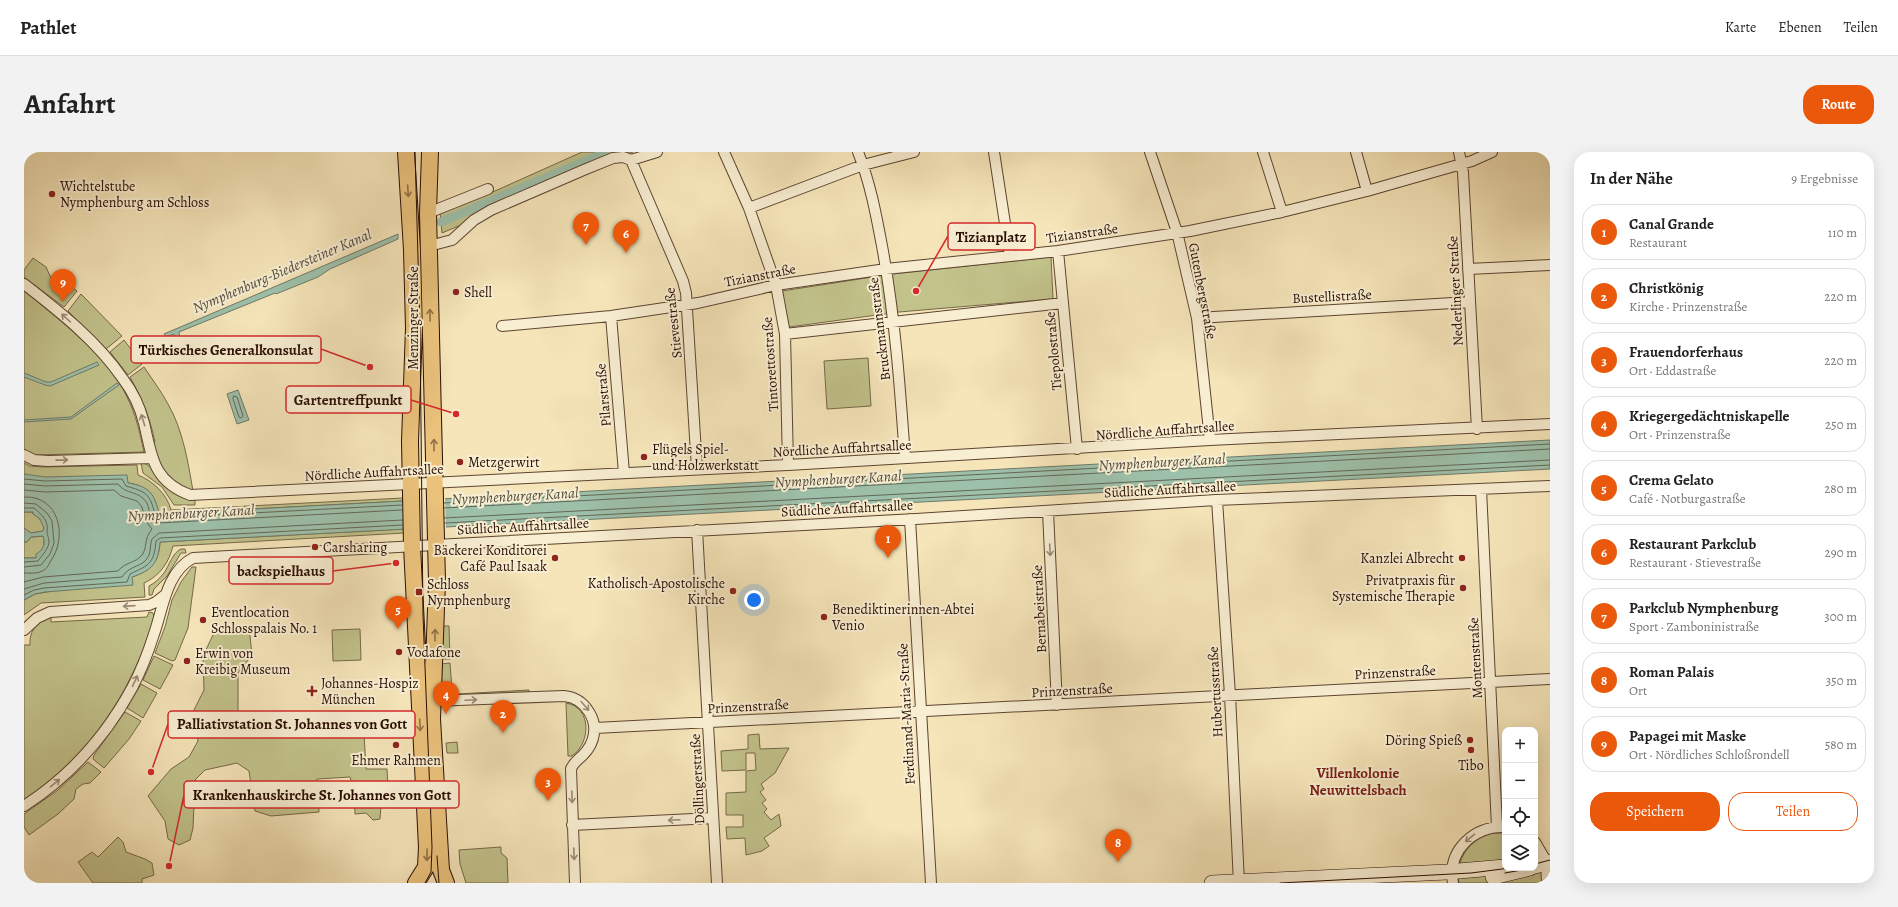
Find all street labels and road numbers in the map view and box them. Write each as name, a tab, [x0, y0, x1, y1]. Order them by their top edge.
street label: Tizianstraße	[1045, 219, 1119, 248]
street label: Nederlinger Straße	[1443, 236, 1468, 346]
street label: Gutenbergstraße	[1184, 241, 1221, 341]
street label: Tizianstraße	[723, 259, 797, 292]
street label: Menzinger Straße	[404, 266, 423, 370]
street label: Bruckmannstraße	[864, 276, 895, 382]
street label: Bustellistraße	[1292, 285, 1372, 308]
street label: Stievestraße	[660, 287, 687, 359]
street label: Tiepolostraße	[1041, 311, 1066, 391]
street label: Tintorettostraße	[758, 316, 783, 412]
street label: Pilarstraße	[591, 363, 616, 427]
street label: Nördliche Auffahrtsallee	[1095, 416, 1235, 445]
street label: Nördliche Auffahrtsallee	[772, 435, 912, 462]
street label: Nördliche Auffahrtsallee	[304, 459, 444, 486]
street label: Südliche Auffahrtsallee	[1104, 477, 1236, 502]
street label: Südliche Auffahrtsallee	[781, 496, 913, 521]
street label: Südliche Auffahrtsallee	[457, 514, 589, 539]
street label: Bernabeistraße	[1028, 565, 1051, 653]
street label: Montenstraße	[1464, 617, 1487, 699]
street label: Ferdinand-Maria-Straße	[893, 643, 920, 785]
street label: Hubertusstraße	[1204, 646, 1227, 738]
street label: Prinzenstraße	[1354, 661, 1436, 684]
street label: Prinzenstraße	[1031, 679, 1113, 702]
street label: Prinzenstraße	[707, 695, 789, 718]
street label: Döllingerstraße	[686, 733, 709, 825]

